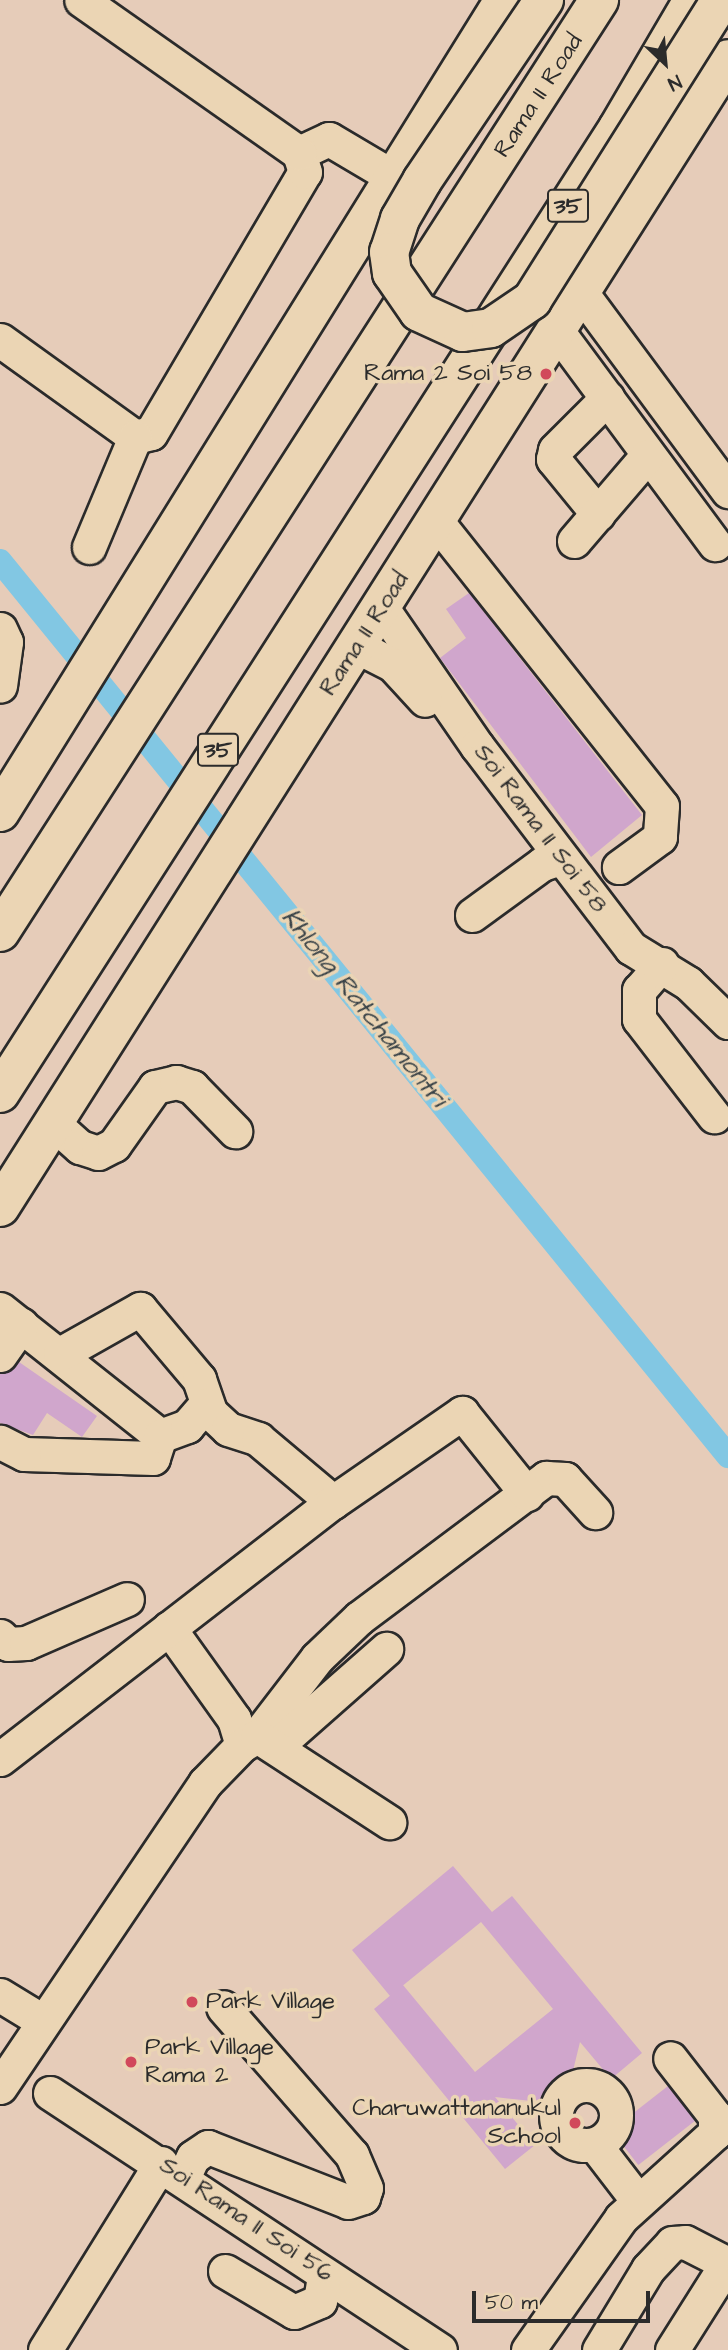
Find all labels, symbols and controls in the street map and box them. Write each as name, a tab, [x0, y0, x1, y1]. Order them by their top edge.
north arrow	[630, 28, 700, 98]
street label: Rama II Road	[488, 29, 590, 163]
text: N	[663, 68, 686, 97]
road number: 35	[547, 186, 589, 226]
place label: Rama 2 Soi 58	[364, 360, 532, 388]
marker: Rama 2 Soi 58	[538, 366, 554, 382]
street label: Rama II Road	[314, 567, 416, 701]
road number: 35	[197, 730, 239, 770]
street label: Soi Rama II Soi 58	[467, 739, 613, 919]
water label: Khlong Ratchamontri	[275, 903, 453, 1113]
place label: Park Village	[206, 1988, 335, 2016]
marker: Park Village	[184, 1994, 200, 2010]
place label: Park Village Rama 2	[145, 2034, 274, 2090]
marker: Park Village Rama 2	[123, 2054, 139, 2070]
place label: Charuwattananukul School	[352, 2095, 561, 2151]
marker: Charuwattananukul School	[567, 2115, 583, 2131]
street label: Soi Rama II Soi 56	[154, 2151, 338, 2289]
scale bar	[476, 2276, 654, 2320]
text: 50 m	[485, 2288, 538, 2317]

